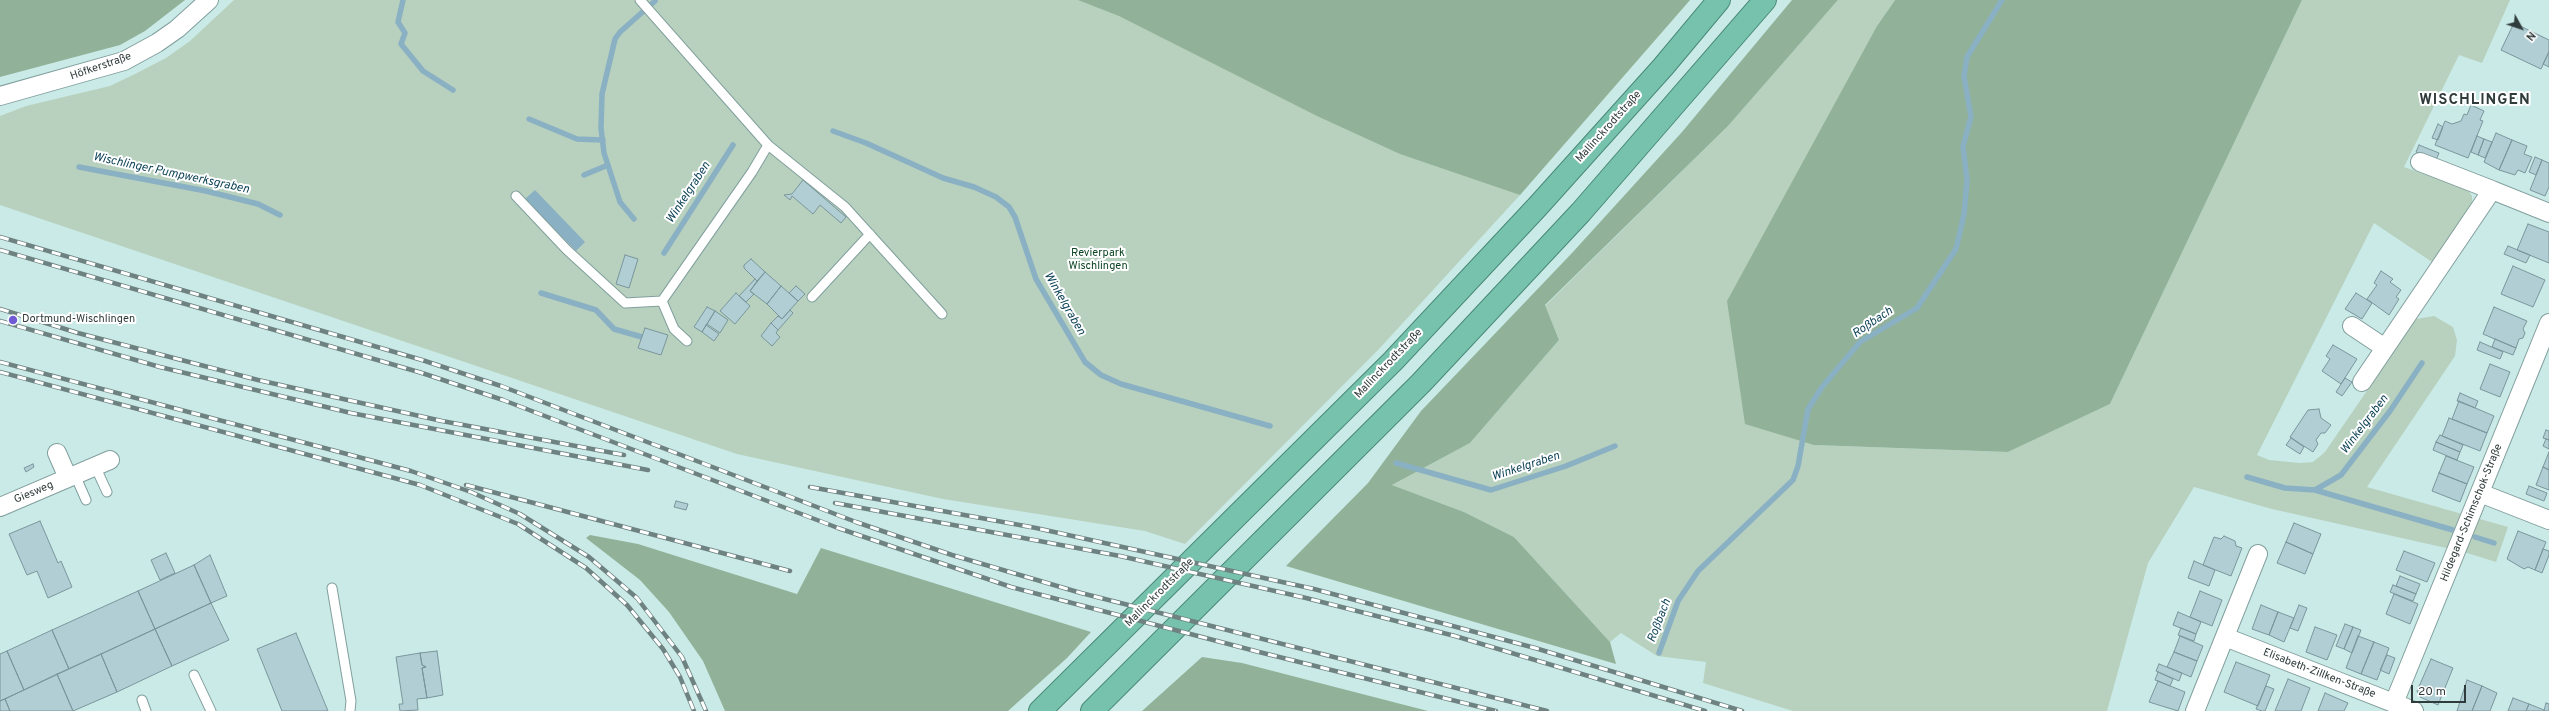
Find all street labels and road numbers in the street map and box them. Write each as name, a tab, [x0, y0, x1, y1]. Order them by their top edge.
street label: Höfkerstraße	[69, 50, 133, 84]
street label: Mallinckrodtstraße	[1573, 88, 1645, 166]
street label: Mallinckrodtstraße	[1352, 326, 1426, 402]
street label: Hildegard-Schimschok-Straße	[2438, 442, 2506, 584]
street label: Giesweg	[12, 479, 56, 507]
street label: Mallinckrodtstraße	[1123, 556, 1197, 630]
street label: Elisabeth-Zillken-Straße	[2261, 646, 2377, 702]

